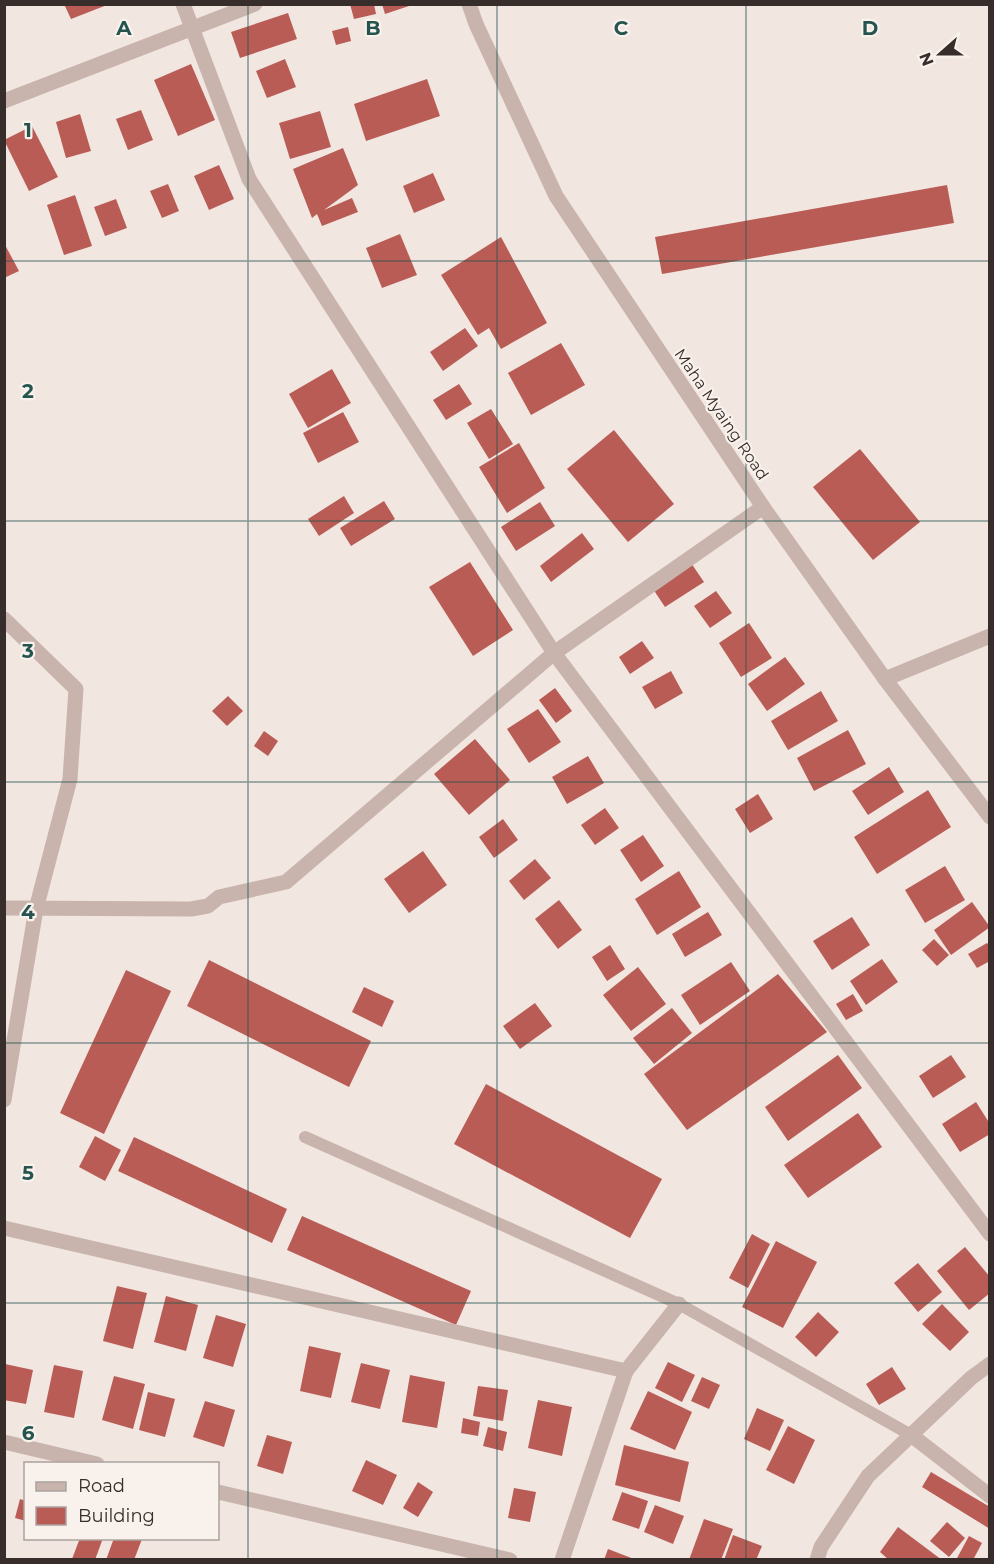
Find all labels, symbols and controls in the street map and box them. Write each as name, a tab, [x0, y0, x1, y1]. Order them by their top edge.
text: A	[115, 16, 132, 40]
text: B	[365, 16, 381, 40]
text: C	[614, 16, 629, 40]
text: D	[862, 16, 878, 40]
north arrow	[910, 24, 970, 84]
text: N	[915, 50, 938, 69]
text: 1	[24, 118, 32, 142]
street label: Maha Myaing Road	[671, 345, 773, 484]
text: 2	[22, 379, 34, 403]
text: 3	[21, 639, 34, 663]
text: 4	[21, 900, 35, 924]
text: 5	[22, 1161, 34, 1185]
text: 6	[22, 1421, 35, 1445]
legend	[24, 1462, 219, 1540]
text: Road	[78, 1475, 125, 1497]
text: Building	[78, 1505, 155, 1527]

